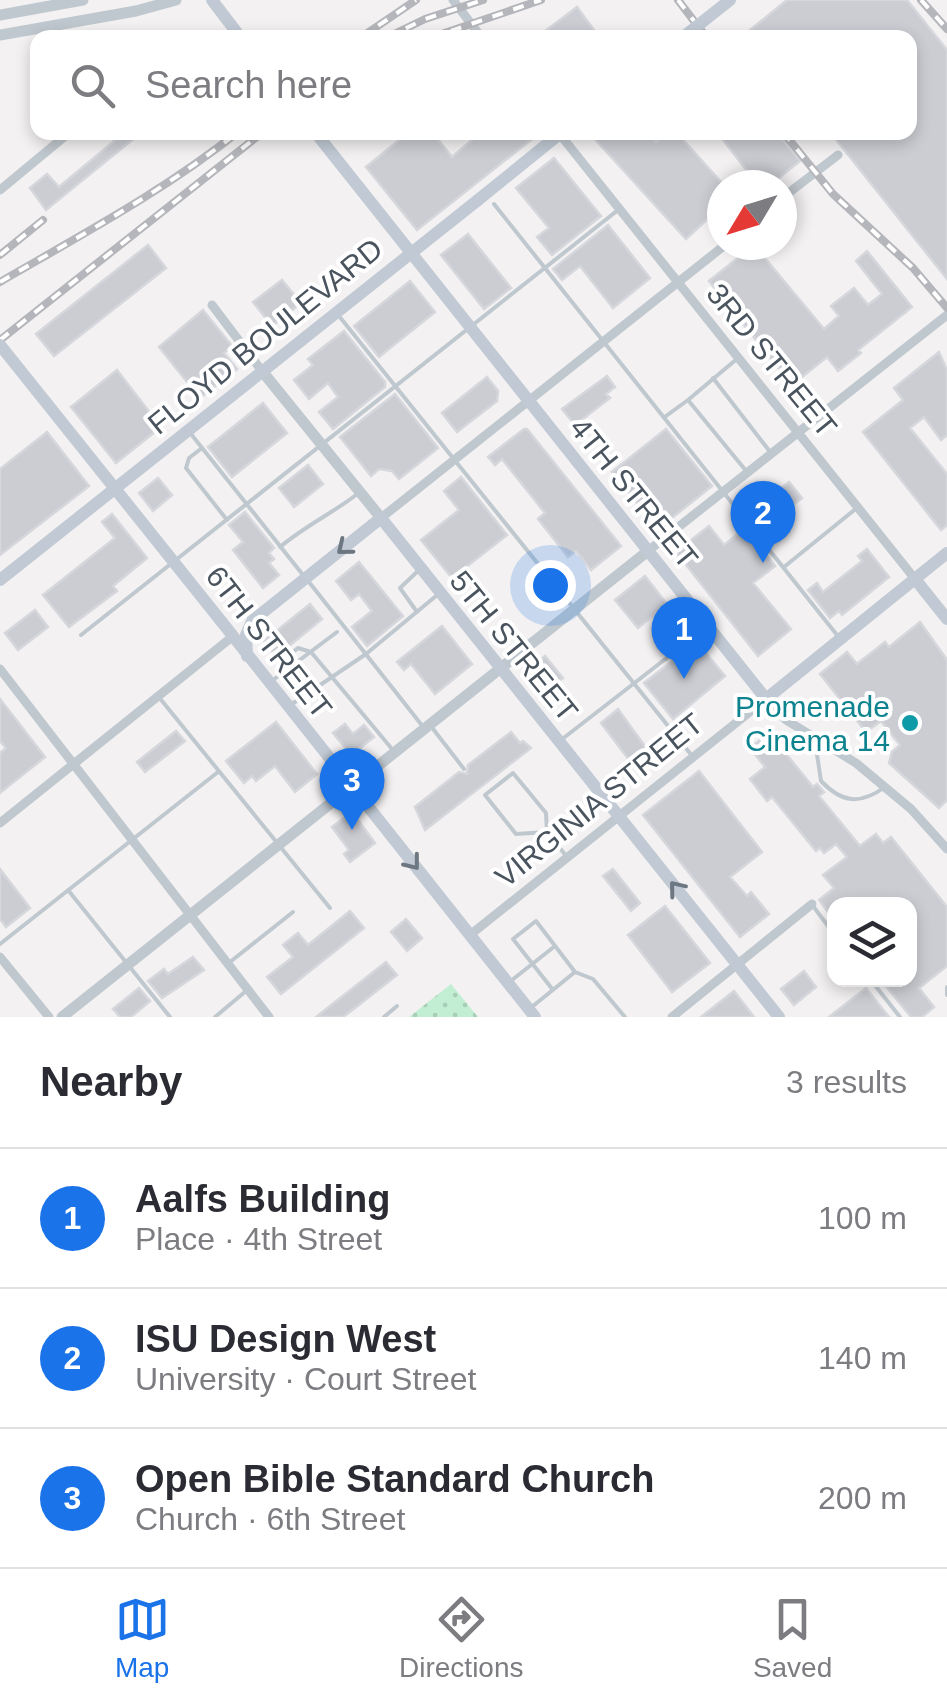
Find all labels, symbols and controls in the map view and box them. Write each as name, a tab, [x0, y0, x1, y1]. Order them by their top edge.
search box	[30, 30, 917, 140]
icon: search	[65, 58, 120, 113]
text: Search here	[145, 64, 352, 106]
north arrow	[707, 170, 797, 260]
street label: FLOYD BOULEVARD	[141, 232, 389, 440]
street label: 3RD STREET	[700, 277, 844, 443]
street label: 4TH STREET	[563, 411, 705, 575]
pin: 2	[730, 480, 796, 563]
one-way arrow	[337, 536, 355, 554]
street label: 6TH STREET	[200, 560, 338, 724]
your location	[525, 560, 576, 611]
street label: 5TH STREET	[443, 564, 585, 728]
pin: 1	[652, 596, 716, 679]
place label: Promenade Cinema 14	[735, 690, 890, 757]
street label: VIRGINIA STREET	[489, 706, 709, 894]
marker: Promenade Cinema 14	[899, 712, 921, 734]
pin: 3	[320, 748, 384, 830]
one-way arrow	[401, 852, 419, 870]
one-way arrow	[670, 881, 688, 899]
map controls	[827, 897, 917, 987]
button: layers	[827, 897, 917, 987]
text: Nearby	[40, 1058, 182, 1105]
text: 3 results	[786, 1064, 907, 1100]
text: Aalfs Building	[135, 1178, 390, 1220]
text: 1	[64, 1200, 81, 1236]
text: 100 m	[818, 1200, 907, 1236]
text: Place · 4th Street	[135, 1221, 382, 1257]
text: ISU Design West	[135, 1318, 436, 1360]
text: 2	[64, 1340, 81, 1376]
text: 140 m	[818, 1340, 907, 1376]
text: University · Court Street	[135, 1361, 476, 1397]
text: Open Bible Standard Church	[135, 1458, 654, 1500]
text: 3	[64, 1480, 81, 1516]
text: 200 m	[818, 1480, 907, 1516]
text: Church · 6th Street	[135, 1501, 405, 1537]
tab: Map	[115, 1592, 170, 1684]
tab: Directions	[399, 1592, 524, 1684]
tab: Saved	[753, 1592, 832, 1684]

